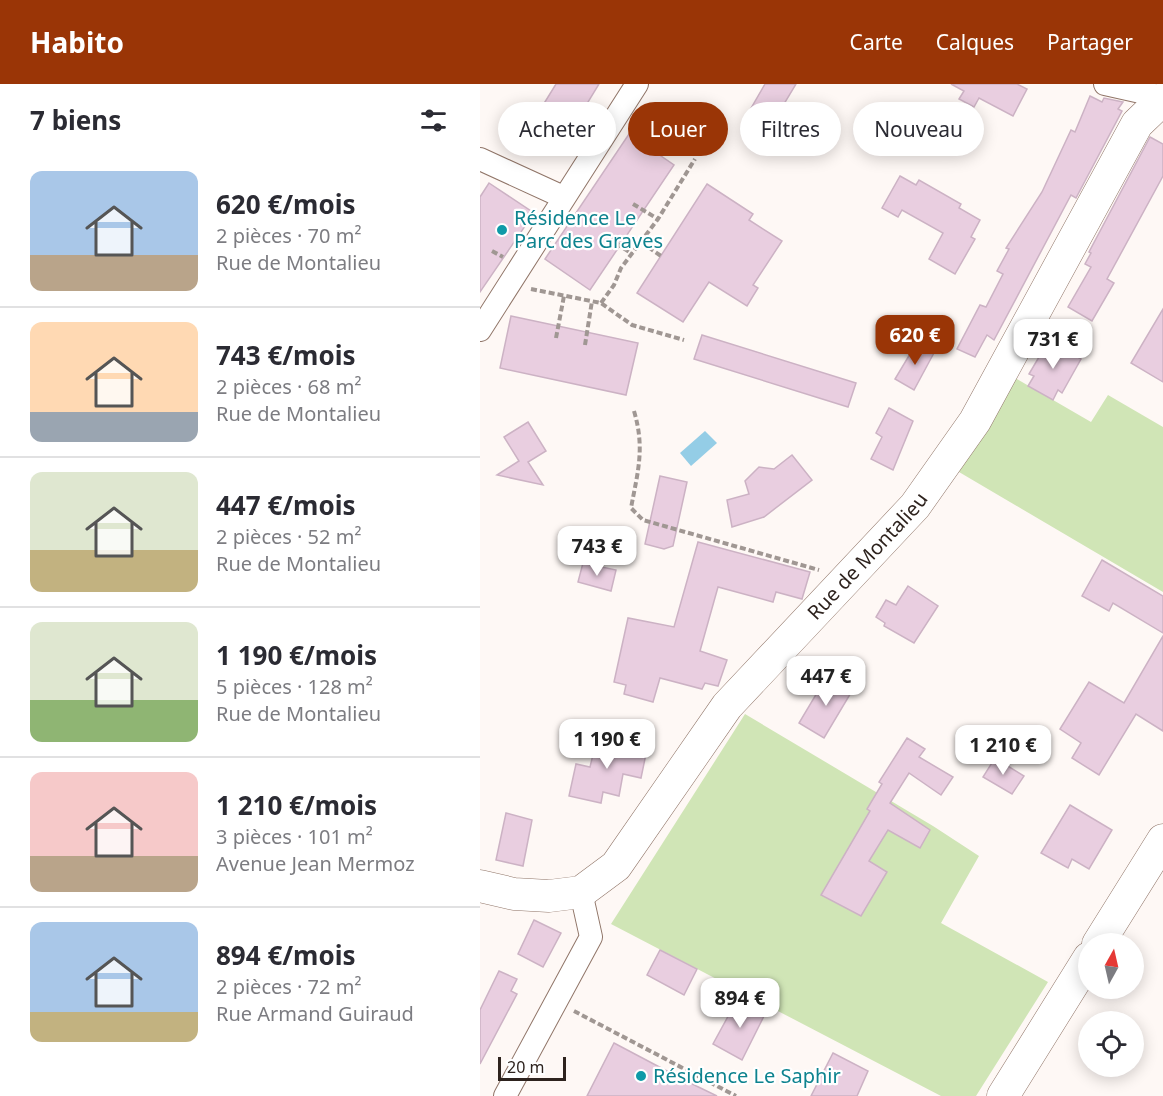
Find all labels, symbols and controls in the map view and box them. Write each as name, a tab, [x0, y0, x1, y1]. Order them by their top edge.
text: Habito	[30, 23, 124, 61]
text: Carte	[850, 28, 903, 56]
text: Calques	[936, 28, 1014, 56]
text: Partager	[1047, 28, 1133, 56]
text: 7 biens	[30, 102, 121, 138]
chip: Acheter	[498, 102, 616, 156]
chip: Louer	[628, 102, 728, 156]
chip: Filtres	[740, 102, 841, 156]
chip: Nouveau	[853, 102, 984, 156]
icon: filters	[417, 104, 450, 137]
text: 620 €/mois	[216, 186, 355, 222]
icon: home	[78, 195, 150, 267]
place label: Résidence Le Parc des Graves	[514, 204, 663, 254]
text: 2 pièces · 70 m²	[216, 222, 361, 249]
marker: Résidence Le Parc des Graves	[495, 223, 509, 237]
text: Rue de Montalieu	[216, 249, 381, 276]
pin: 620 €	[873, 315, 957, 366]
pin: 731 €	[1011, 319, 1095, 370]
text: 620 €	[890, 321, 940, 348]
text: 731 €	[1028, 325, 1078, 352]
text: 743 €/mois	[216, 337, 355, 373]
icon: home	[78, 346, 150, 418]
text: 2 pièces · 68 m²	[216, 373, 361, 400]
text: Rue de Montalieu	[216, 400, 381, 427]
text: 447 €/mois	[216, 487, 355, 523]
street label: Rue de Montalieu	[801, 487, 933, 625]
icon: home	[78, 496, 150, 568]
text: 2 pièces · 52 m²	[216, 523, 361, 550]
pin: 743 €	[555, 526, 639, 577]
text: 743 €	[572, 532, 622, 559]
text: Rue de Montalieu	[216, 550, 381, 577]
text: 1 190 €/mois	[216, 637, 377, 673]
icon: home	[78, 646, 150, 718]
pin: 447 €	[784, 656, 868, 707]
text: 447 €	[801, 662, 851, 689]
text: 5 pièces · 128 m²	[216, 673, 373, 700]
text: Rue de Montalieu	[216, 700, 381, 727]
pin: 1 190 €	[552, 719, 662, 770]
text: 1 190 €	[573, 725, 641, 752]
pin: 1 210 €	[948, 725, 1058, 776]
text: 1 210 €	[969, 731, 1037, 758]
text: 1 210 €/mois	[216, 787, 377, 823]
icon: home	[78, 796, 150, 868]
text: 3 pièces · 101 m²	[216, 823, 373, 850]
text: Avenue Jean Mermoz	[216, 850, 415, 877]
north arrow	[1078, 933, 1144, 999]
map controls	[1078, 933, 1144, 1077]
text: 894 €/mois	[216, 937, 355, 973]
icon: home	[78, 946, 150, 1018]
text: 2 pièces · 72 m²	[216, 973, 361, 1000]
pin: 894 €	[698, 978, 782, 1029]
text: 894 €	[715, 984, 765, 1011]
text: Rue Armand Guiraud	[216, 1000, 414, 1027]
button: locate	[1078, 1011, 1144, 1077]
scale bar	[498, 1054, 566, 1082]
text: 20 m	[507, 1056, 544, 1078]
place label: Résidence Le Saphir	[653, 1062, 841, 1089]
marker: Résidence Le Saphir	[634, 1069, 648, 1083]

